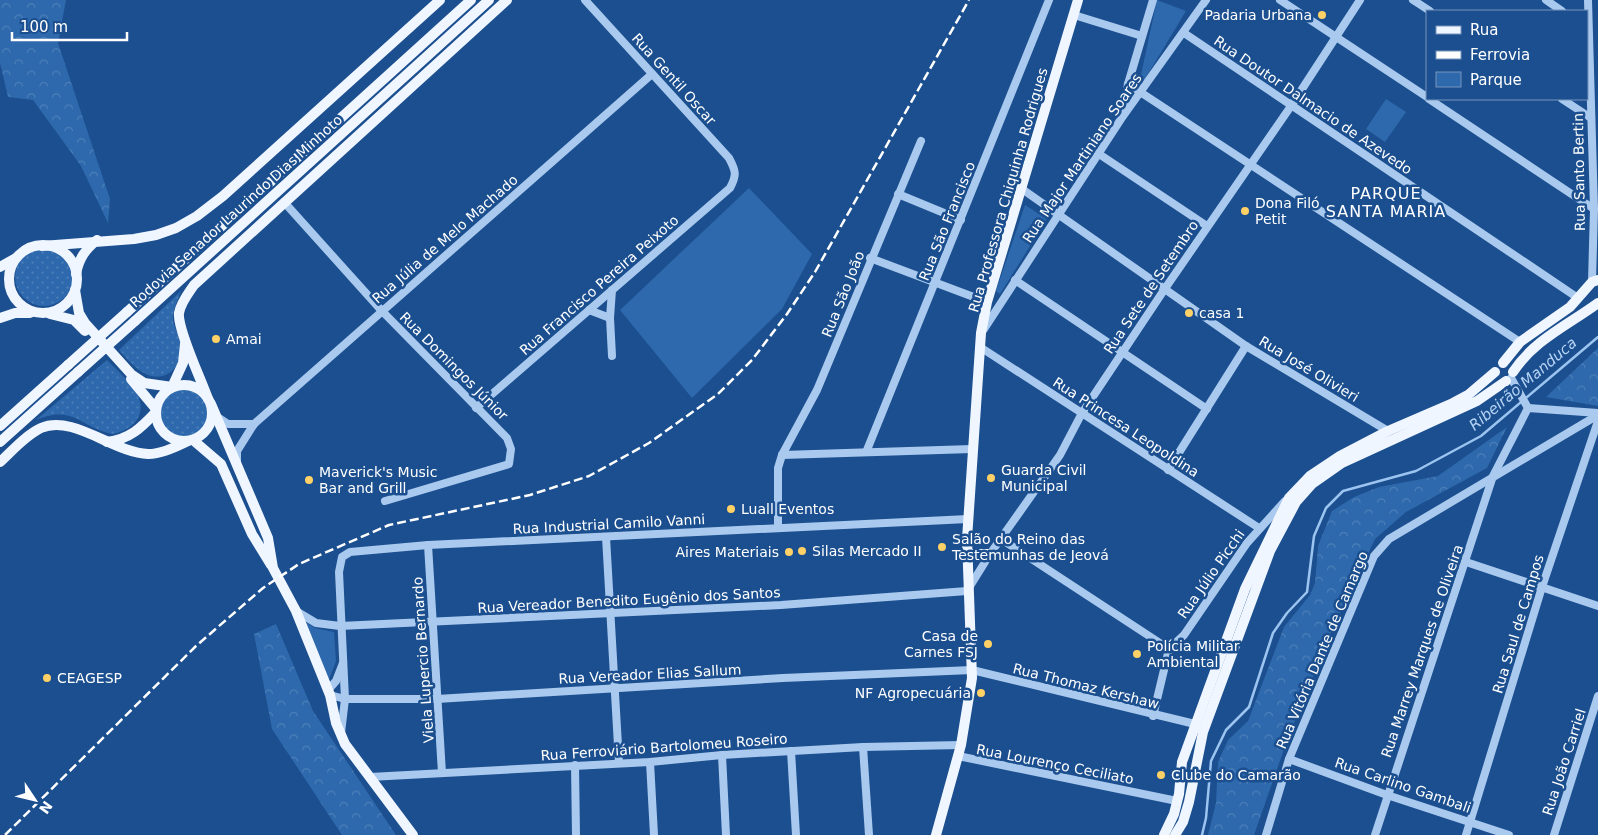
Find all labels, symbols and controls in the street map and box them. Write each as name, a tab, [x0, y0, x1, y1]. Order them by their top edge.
place label: Padaria Urbana	[1205, 7, 1312, 23]
marker: Padaria Urbana	[1316, 9, 1328, 21]
scale bar	[12, 10, 128, 42]
legend	[1426, 10, 1588, 100]
text: 100 m	[20, 18, 68, 36]
text: Rua	[1470, 21, 1498, 39]
street label: Rua Gentil Oscar	[629, 30, 719, 128]
street label: Rua Doutor Dalmacio de Azevedo	[1211, 33, 1415, 177]
text: Ferrovia	[1470, 46, 1530, 64]
street label: Rua Professora Chiquinha Rodrigues	[965, 66, 1051, 314]
street label: Rua Major Martiniano Soares	[1019, 70, 1145, 246]
text: Parque	[1470, 71, 1522, 89]
street label: Rodovia Senador Laurindo Dias Minhoto	[127, 111, 345, 311]
street label: Rua Santo Bertin	[1570, 113, 1588, 231]
street label: Rua São Francisco	[916, 159, 978, 283]
street label: Rua Júlia de Melo Machado	[369, 171, 521, 307]
district label: PARQUE SANTA MARIA	[1326, 184, 1446, 221]
place label: Dona Filó Petit	[1255, 195, 1320, 227]
marker: Dona Filó Petit	[1239, 205, 1251, 217]
street label: Rua Francisco Pereira Peixoto	[516, 212, 682, 358]
street label: Rua Sete de Setembro	[1100, 217, 1202, 357]
street label: Rua São João	[818, 249, 868, 339]
place label: casa 1	[1199, 305, 1245, 321]
marker: casa 1	[1183, 307, 1195, 319]
street label: Rua Domingos Júnior	[397, 309, 511, 423]
place label: Amai	[226, 331, 262, 347]
marker: Amai	[210, 333, 222, 345]
street label: Rua José Olivieri	[1256, 333, 1362, 405]
water label: Ribeirão Manduca	[1466, 334, 1580, 434]
street label: Rua Princesa Leopoldina	[1050, 374, 1202, 480]
place label: Guarda Civil Municipal	[1001, 462, 1086, 494]
place label: Maverick's Music Bar and Grill	[319, 464, 437, 496]
marker: Guarda Civil Municipal	[985, 472, 997, 484]
marker: Maverick's Music Bar and Grill	[303, 474, 315, 486]
place label: Luall Eventos	[741, 501, 834, 517]
marker: Luall Eventos	[725, 503, 737, 515]
street label: Rua Industrial Camilo Vanni	[512, 511, 706, 537]
street label: Rua Júlio Picchi	[1174, 526, 1248, 622]
place label: Salão do Reino das Testemunhas de Jeová	[951, 531, 1109, 563]
marker: Salão do Reino das Testemunhas de Jeová	[936, 541, 948, 553]
street label: Rua Marrey Marques de Oliveira	[1378, 542, 1466, 760]
place label: Silas Mercado II	[812, 543, 922, 559]
place label: Aires Materiais	[676, 544, 779, 560]
marker: Silas Mercado II	[796, 545, 808, 557]
marker: Aires Materiais	[783, 546, 795, 558]
street label: Rua Vitória Dante de Camargo	[1273, 549, 1371, 751]
street label: Rua Saul de Campos	[1489, 553, 1547, 695]
street label: Viela Lupercio Bernardo	[409, 576, 437, 744]
street label: Rua Vereador Benedito Eugênio dos Santos	[477, 584, 781, 616]
place label: Casa de Carnes FSJ	[904, 628, 978, 660]
marker: Casa de Carnes FSJ	[982, 638, 994, 650]
place label: Polícia Militar Ambiental	[1147, 638, 1240, 670]
marker: Polícia Militar Ambiental	[1131, 648, 1143, 660]
street label: Rua Thomaz Kershaw	[1011, 660, 1161, 712]
street label: Rua Vereador Elias Sallum	[558, 661, 742, 687]
place label: CEAGESP	[57, 670, 122, 686]
marker: CEAGESP	[41, 672, 53, 684]
place label: NF Agropecuária	[855, 685, 971, 701]
marker: NF Agropecuária	[975, 687, 987, 699]
street label: Rua João Carriel	[1539, 707, 1589, 817]
street label: Rua Ferroviário Bartolomeu Roseiro	[540, 730, 788, 764]
street label: Rua Lourenço Ceciliato	[975, 741, 1135, 787]
street label: Rua Carlino Gambali	[1333, 754, 1473, 816]
place label: Clube do Camarão	[1171, 767, 1301, 783]
marker: Clube do Camarão	[1155, 769, 1167, 781]
north arrow	[10, 775, 60, 825]
text: N	[36, 798, 56, 817]

